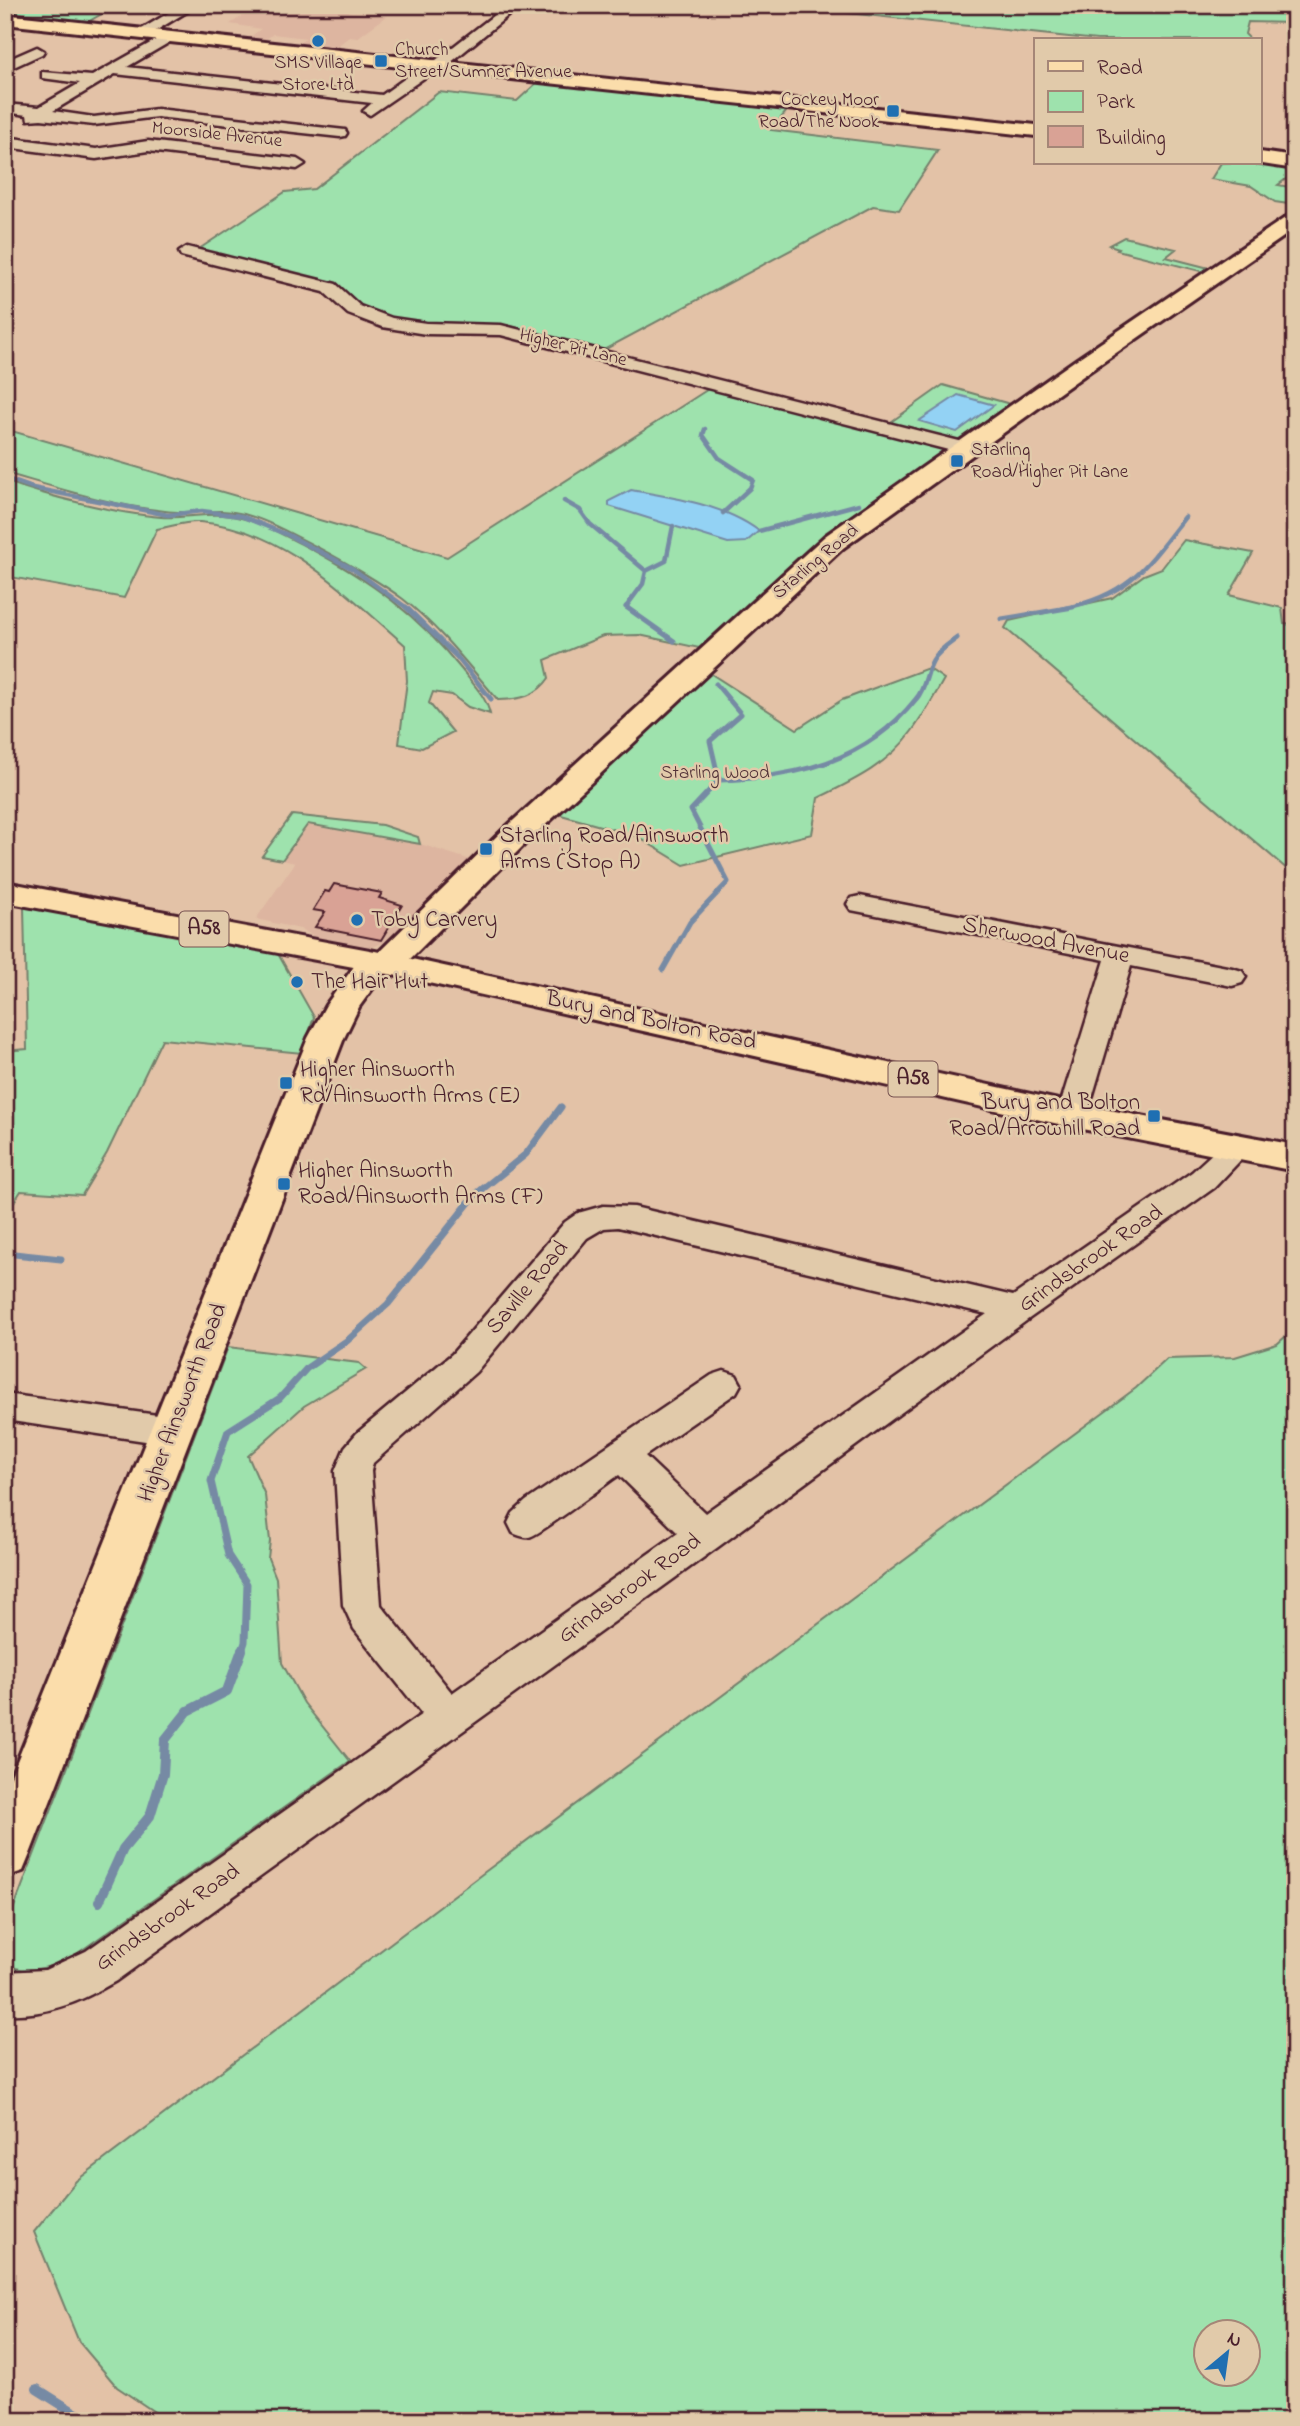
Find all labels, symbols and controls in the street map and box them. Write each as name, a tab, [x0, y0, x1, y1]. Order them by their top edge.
marker: SMS Village Store Ltd	[310, 33, 326, 49]
place label: Church Street/Sumner Avenue	[395, 37, 572, 86]
legend	[1034, 38, 1262, 164]
place label: SMS Village Store Ltd	[274, 50, 362, 99]
marker: Church Street/Sumner Avenue	[373, 53, 389, 69]
text: Road	[1097, 54, 1143, 84]
place label: Cockey Moor Road/The Nook	[758, 87, 880, 136]
text: Park	[1097, 88, 1136, 118]
marker: Cockey Moor Road/The Nook	[885, 103, 901, 119]
street label: Moorside Avenue	[150, 115, 284, 155]
text: Building	[1096, 124, 1166, 156]
street label: Higher Pit Lane	[516, 322, 630, 376]
place label: Starling Road/Higher Pit Lane	[971, 437, 1129, 488]
marker: Starling Road/Higher Pit Lane	[949, 453, 965, 469]
street label: Starling Road	[767, 518, 867, 608]
park label: Starling Wood	[660, 760, 770, 789]
place label: Starling Road/Ainsworth Arms (Stop A)	[500, 820, 729, 879]
marker: Starling Road/Ainsworth Arms (Stop A)	[478, 841, 494, 857]
place label: Toby Carvery	[371, 904, 497, 939]
street label: Sherwood Avenue	[960, 909, 1133, 973]
road number: A58	[180, 912, 228, 946]
marker: Toby Carvery	[349, 912, 365, 928]
place label: The Hair Hut	[311, 966, 428, 999]
marker: The Hair Hut	[289, 974, 305, 990]
street label: Bury and Bolton Road	[541, 982, 759, 1061]
place label: Higher Ainsworth Rd/Ainsworth Arms (E)	[300, 1054, 520, 1113]
road number: A58	[888, 1062, 937, 1096]
marker: Higher Ainsworth Rd/Ainsworth Arms (E)	[278, 1075, 294, 1091]
place label: Bury and Bolton Road/Arrowhill Road	[949, 1087, 1140, 1146]
marker: Bury and Bolton Road/Arrowhill Road	[1146, 1108, 1162, 1124]
place label: Higher Ainsworth Road/Ainsworth Arms (F)	[298, 1155, 543, 1214]
marker: Higher Ainsworth Road/Ainsworth Arms (F)	[276, 1176, 292, 1192]
street label: Grindsbrook Road	[1012, 1197, 1170, 1321]
street label: Saville Road	[479, 1234, 577, 1342]
street label: Higher Ainsworth Road	[130, 1299, 237, 1508]
street label: Grindsbrook Road	[552, 1526, 709, 1652]
street label: Grindsbrook Road	[89, 1856, 247, 1980]
north arrow	[1192, 2318, 1262, 2388]
text: N	[1222, 2325, 1246, 2355]

